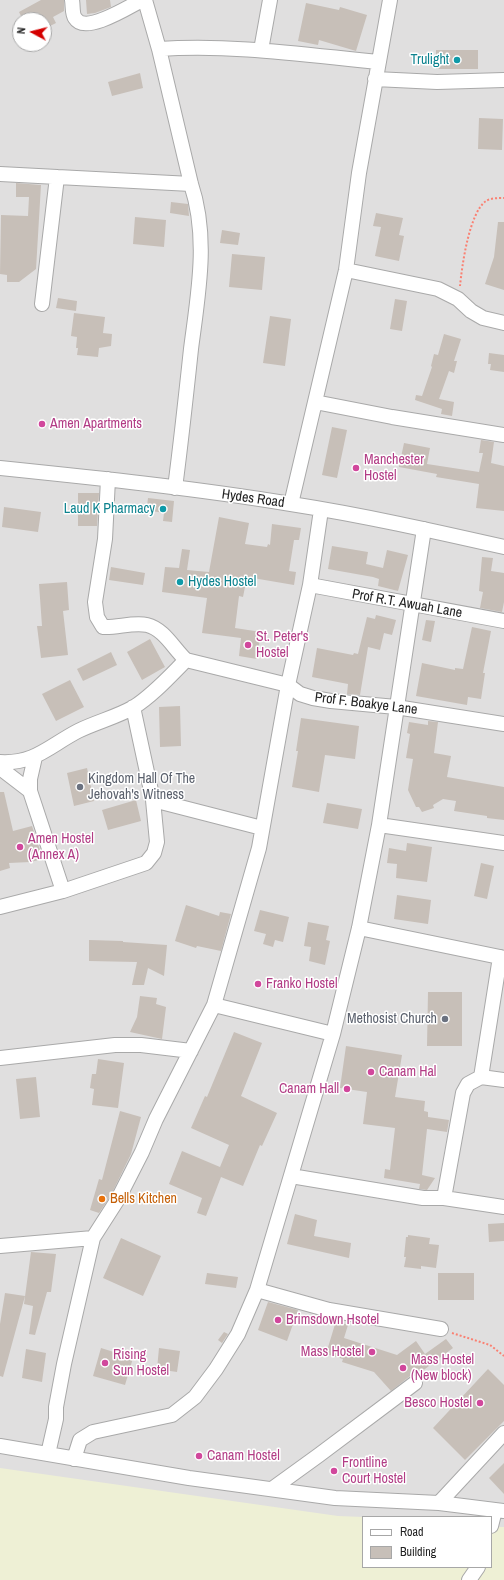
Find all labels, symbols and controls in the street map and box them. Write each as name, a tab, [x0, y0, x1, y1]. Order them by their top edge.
north arrow	[12, 12, 52, 52]
text: N	[14, 27, 28, 35]
place label: Trulight	[411, 52, 449, 68]
marker: Trulight	[452, 55, 462, 65]
place label: Amen Apartments	[50, 416, 142, 432]
marker: Amen Apartments	[37, 419, 47, 429]
place label: Manchester Hostel	[364, 452, 424, 484]
marker: Manchester Hostel	[351, 463, 361, 473]
street label: Hydes Road	[221, 486, 285, 512]
place label: Laud K Pharmacy	[64, 501, 155, 517]
marker: Laud K Pharmacy	[158, 504, 168, 514]
place label: Hydes Hostel	[188, 574, 256, 590]
marker: Hydes Hostel	[175, 577, 185, 587]
street label: Prof R.T. Awuah Lane	[351, 586, 463, 622]
place label: St. Peter's Hostel	[256, 629, 309, 662]
marker: St. Peter's Hostel	[243, 640, 253, 650]
street label: Prof F. Boakye Lane	[314, 689, 418, 719]
place label: Kingdom Hall Of The Jehovah's Witness	[88, 771, 195, 804]
marker: Kingdom Hall Of The Jehovah's Witness	[75, 782, 85, 792]
place label: Amen Hostel (Annex A)	[28, 831, 94, 864]
marker: Amen Hostel (Annex A)	[15, 842, 25, 852]
place label: Franko Hostel	[266, 976, 337, 992]
marker: Franko Hostel	[253, 979, 263, 989]
place label: Methosist Church	[347, 1011, 437, 1027]
marker: Methosist Church	[440, 1014, 450, 1024]
place label: Canam Hal	[379, 1064, 436, 1080]
marker: Canam Hal	[366, 1067, 376, 1077]
place label: Canam Hall	[279, 1081, 339, 1097]
marker: Canam Hall	[342, 1084, 352, 1094]
place label: Bells Kitchen	[110, 1191, 177, 1207]
marker: Bells Kitchen	[97, 1194, 107, 1204]
place label: Brimsdown Hsotel	[286, 1312, 379, 1328]
marker: Brimsdown Hsotel	[273, 1315, 283, 1325]
place label: Mass Hostel	[301, 1344, 364, 1360]
place label: Rising Sun Hostel	[113, 1347, 169, 1380]
marker: Mass Hostel	[367, 1347, 377, 1357]
place label: Mass Hostel (New block)	[411, 1352, 474, 1384]
marker: Rising Sun Hostel	[100, 1358, 110, 1368]
marker: Mass Hostel (New block)	[398, 1363, 408, 1373]
place label: Besco Hostel	[404, 1395, 472, 1411]
marker: Besco Hostel	[475, 1398, 485, 1408]
place label: Canam Hostel	[207, 1448, 280, 1464]
marker: Canam Hostel	[194, 1451, 204, 1461]
place label: Frontline Court Hostel	[342, 1455, 406, 1488]
marker: Frontline Court Hostel	[329, 1466, 339, 1476]
legend	[362, 1516, 492, 1568]
text: Road	[400, 1524, 424, 1540]
text: Building	[400, 1544, 436, 1560]

